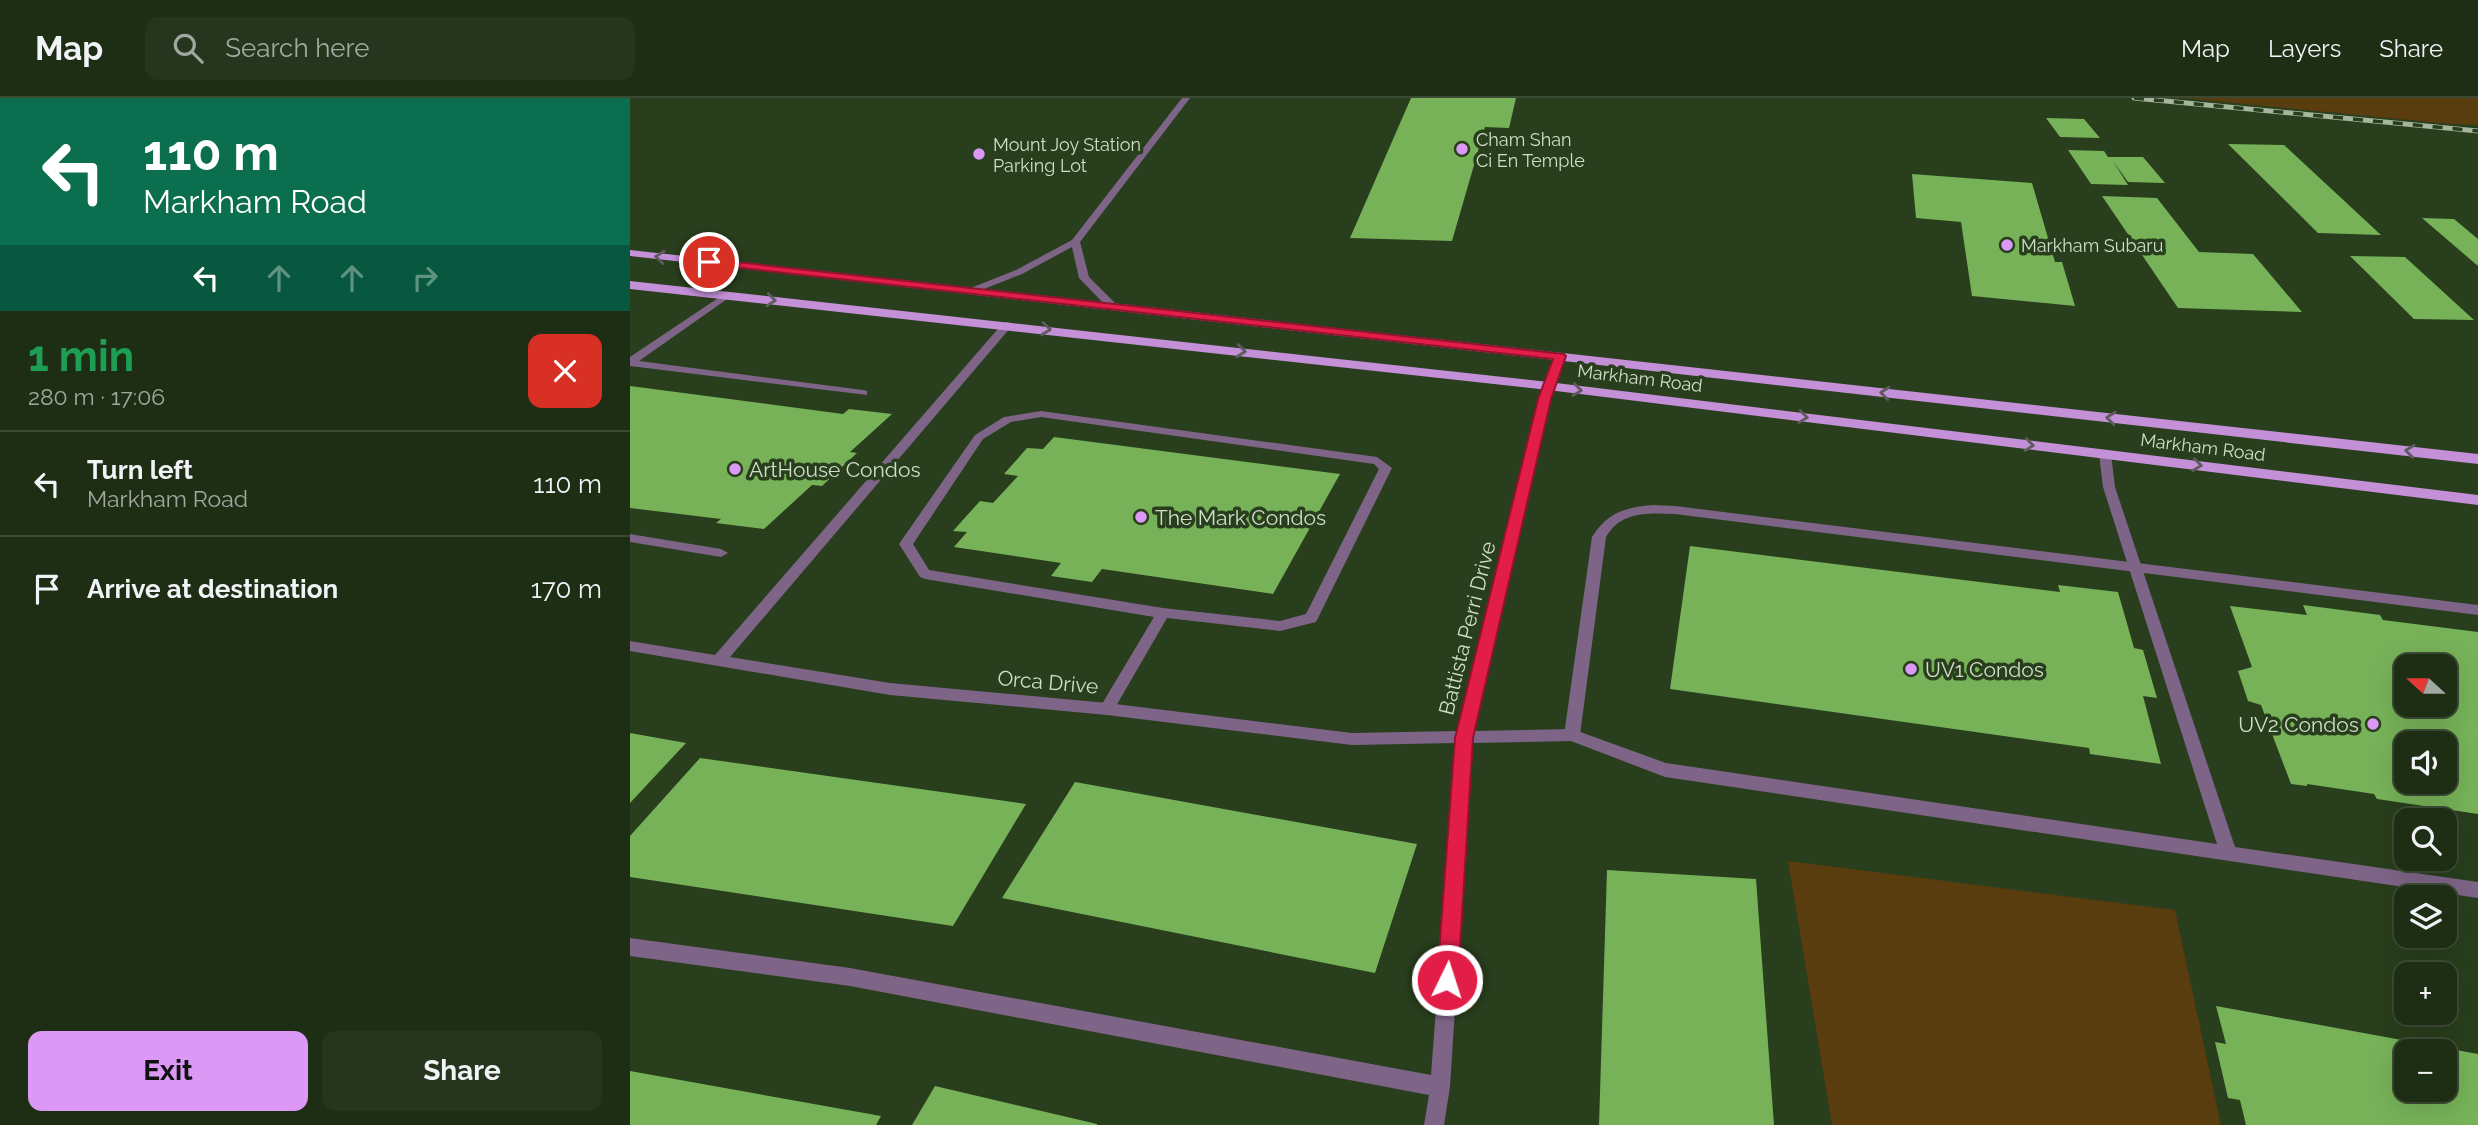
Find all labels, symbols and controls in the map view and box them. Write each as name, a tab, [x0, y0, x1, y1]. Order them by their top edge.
search box	[145, 17, 635, 80]
text: Map	[35, 29, 103, 68]
icon: search	[169, 29, 207, 67]
text: Search here	[225, 33, 370, 63]
text: Map	[2181, 34, 2230, 63]
text: Layers	[2268, 34, 2341, 63]
text: Share	[2379, 34, 2443, 63]
text: 110 m	[143, 124, 279, 181]
icon: left	[28, 126, 119, 217]
place label: Cham Shan Ci En Temple	[1476, 129, 1585, 171]
place label: Mount Joy Station Parking Lot	[993, 134, 1141, 176]
marker: Cham Shan Ci En Temple	[1454, 141, 1470, 157]
marker: Mount Joy Station Parking Lot	[971, 146, 987, 162]
text: Markham Road	[143, 183, 367, 220]
pin	[679, 232, 739, 292]
place label: Markham Subaru	[2021, 235, 2163, 256]
marker: Markham Subaru	[1999, 237, 2015, 253]
icon: arrive	[690, 243, 728, 281]
one-way arrow	[655, 249, 666, 264]
icon: left	[187, 259, 225, 297]
icon: ahead	[260, 259, 298, 297]
icon: ahead	[333, 259, 371, 297]
icon: right	[406, 259, 444, 297]
one-way arrow	[766, 292, 777, 307]
one-way arrow	[1040, 322, 1052, 337]
text: 1 min	[28, 332, 134, 381]
button: close	[528, 334, 602, 408]
one-way arrow	[1235, 344, 1247, 359]
street label: Markham Road	[1576, 360, 1704, 396]
one-way arrow	[1572, 382, 1583, 397]
text: 280 m · 17:06	[28, 383, 165, 410]
one-way arrow	[1879, 385, 1891, 400]
one-way arrow	[1797, 410, 1809, 425]
one-way arrow	[2105, 410, 2117, 425]
street label: Markham Road	[2139, 429, 2267, 465]
one-way arrow	[2023, 437, 2035, 452]
one-way arrow	[2404, 444, 2415, 459]
text: Turn left	[87, 455, 193, 485]
place label: ArtHouse Condos	[749, 457, 921, 482]
one-way arrow	[2192, 458, 2203, 473]
marker: ArtHouse Condos	[727, 461, 743, 477]
icon: left	[28, 465, 66, 503]
text: 110 m	[533, 469, 602, 499]
text: Markham Road	[87, 485, 248, 512]
place label: The Mark Condos	[1155, 505, 1326, 530]
marker: The Mark Condos	[1133, 509, 1149, 525]
street label: Battista Perri Drive	[1433, 539, 1501, 717]
icon: arrive	[28, 570, 66, 608]
text: Arrive at destination	[87, 574, 338, 604]
text: 170 m	[531, 574, 602, 604]
north arrow	[2394, 654, 2457, 718]
map controls	[2394, 654, 2457, 1102]
place label: UV1 Condos	[1925, 657, 2044, 682]
marker: UV1 Condos	[1903, 661, 1919, 677]
street label: Orca Drive	[997, 665, 1099, 699]
place label: UV2 Condos	[2238, 712, 2359, 737]
marker: UV2 Condos	[2365, 716, 2381, 732]
button: sound	[2394, 731, 2457, 794]
button: search	[2394, 808, 2457, 871]
button: layers	[2394, 885, 2457, 948]
position arrow	[1410, 943, 1484, 1017]
button: +	[2394, 962, 2457, 1025]
button: Exit	[28, 1031, 308, 1111]
button: Share	[322, 1031, 602, 1111]
button: −	[2394, 1039, 2457, 1102]

